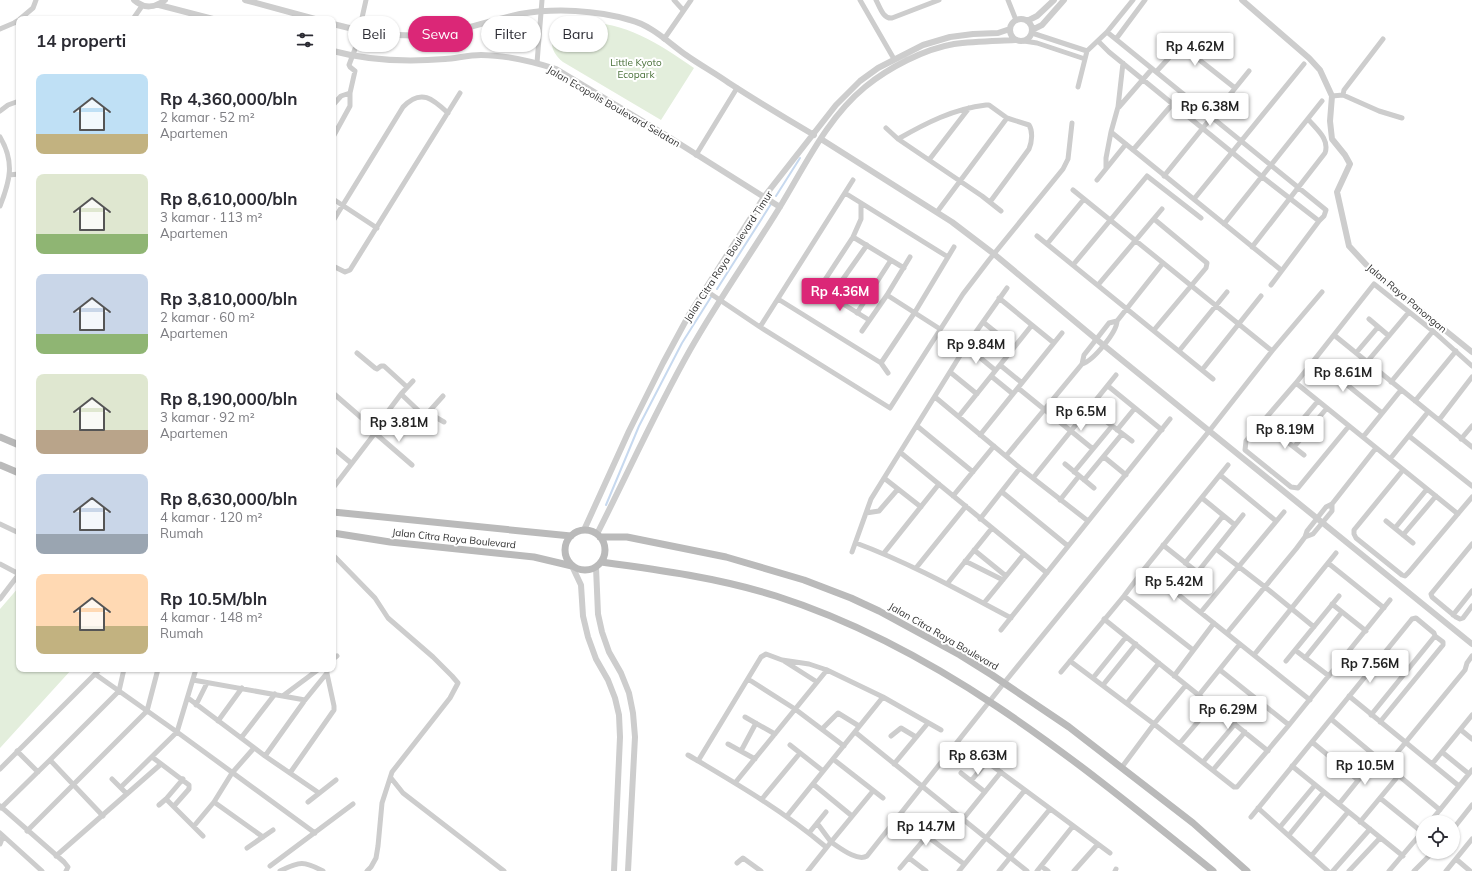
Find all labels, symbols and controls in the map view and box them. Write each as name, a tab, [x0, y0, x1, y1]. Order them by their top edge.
chip: Beli	[348, 16, 400, 52]
chip: Sewa	[408, 16, 473, 52]
chip: Filter	[481, 16, 541, 52]
chip: Baru	[549, 16, 608, 52]
icon: filters	[294, 29, 316, 51]
text: 14 properti	[36, 30, 126, 51]
pin: Rp 4.62M	[1154, 33, 1236, 67]
text: Rp 4.62M	[1166, 38, 1224, 54]
park label: Little Kyoto Ecopark	[610, 56, 662, 81]
street label: Jalan Ecopolis Boulevard Selatan	[545, 63, 683, 150]
text: Rp 4,360,000/bln	[160, 88, 298, 109]
icon: home	[68, 90, 116, 138]
pin: Rp 6.38M	[1169, 93, 1251, 127]
text: Rp 6.38M	[1181, 98, 1239, 114]
text: 2 kamar · 52 m²	[160, 109, 255, 125]
text: Apartemen	[160, 125, 228, 141]
text: Rp 8,610,000/bln	[160, 188, 298, 209]
street label: Jalan Citra Raya Boulevard Timur	[681, 188, 776, 324]
icon: home	[68, 190, 116, 238]
text: 3 kamar · 113 m²	[160, 209, 263, 225]
text: Apartemen	[160, 225, 228, 241]
street label: Jalan Raya Panongan	[1364, 261, 1449, 336]
pin: Rp 4.36M	[799, 278, 881, 312]
text: Rp 4.36M	[811, 283, 869, 299]
text: Rp 3,810,000/bln	[160, 288, 298, 309]
icon: home	[68, 290, 116, 338]
text: 2 kamar · 60 m²	[160, 309, 255, 325]
text: Apartemen	[160, 325, 228, 341]
pin: Rp 9.84M	[935, 331, 1017, 365]
text: Rp 9.84M	[947, 336, 1005, 352]
pin: Rp 8.61M	[1302, 359, 1384, 393]
text: Rp 8.61M	[1314, 364, 1372, 380]
text: Rp 8,190,000/bln	[160, 388, 298, 409]
icon: home	[68, 390, 116, 438]
pin: Rp 6.5M	[1044, 398, 1118, 432]
text: Rp 6.5M	[1056, 403, 1106, 419]
text: 3 kamar · 92 m²	[160, 409, 255, 425]
pin: Rp 3.81M	[358, 409, 440, 443]
text: Rp 3.81M	[370, 414, 428, 430]
pin: Rp 8.19M	[1244, 416, 1326, 450]
text: Rp 8.19M	[1256, 421, 1314, 437]
text: Apartemen	[160, 425, 228, 441]
text: Rp 8,630,000/bln	[160, 488, 298, 509]
icon: home	[68, 490, 116, 538]
text: 4 kamar · 120 m²	[160, 509, 263, 525]
text: Rumah	[160, 525, 203, 541]
street label: Jalan Citra Raya Boulevard	[391, 526, 517, 551]
pin: Rp 5.42M	[1133, 568, 1215, 602]
text: Rp 5.42M	[1145, 573, 1203, 589]
text: Rp 10.5M/bln	[160, 588, 267, 609]
icon: home	[68, 590, 116, 638]
street label: Jalan Citra Raya Boulevard	[887, 600, 1001, 673]
text: 4 kamar · 148 m²	[160, 609, 263, 625]
text: Rumah	[160, 625, 203, 641]
pin: Rp 7.56M	[1329, 650, 1411, 684]
text: Rp 7.56M	[1341, 655, 1399, 671]
pin: Rp 6.29M	[1187, 696, 1269, 730]
text: Rp 6.29M	[1199, 701, 1257, 717]
pin: Rp 8.63M	[937, 742, 1019, 776]
text: Rp 8.63M	[949, 747, 1007, 763]
pin: Rp 10.5M	[1324, 752, 1406, 786]
text: Rp 10.5M	[1336, 757, 1394, 773]
pin: Rp 14.7M	[885, 813, 967, 847]
map controls	[1416, 815, 1460, 859]
button: locate	[1416, 815, 1460, 859]
text: Rp 14.7M	[897, 818, 955, 834]

